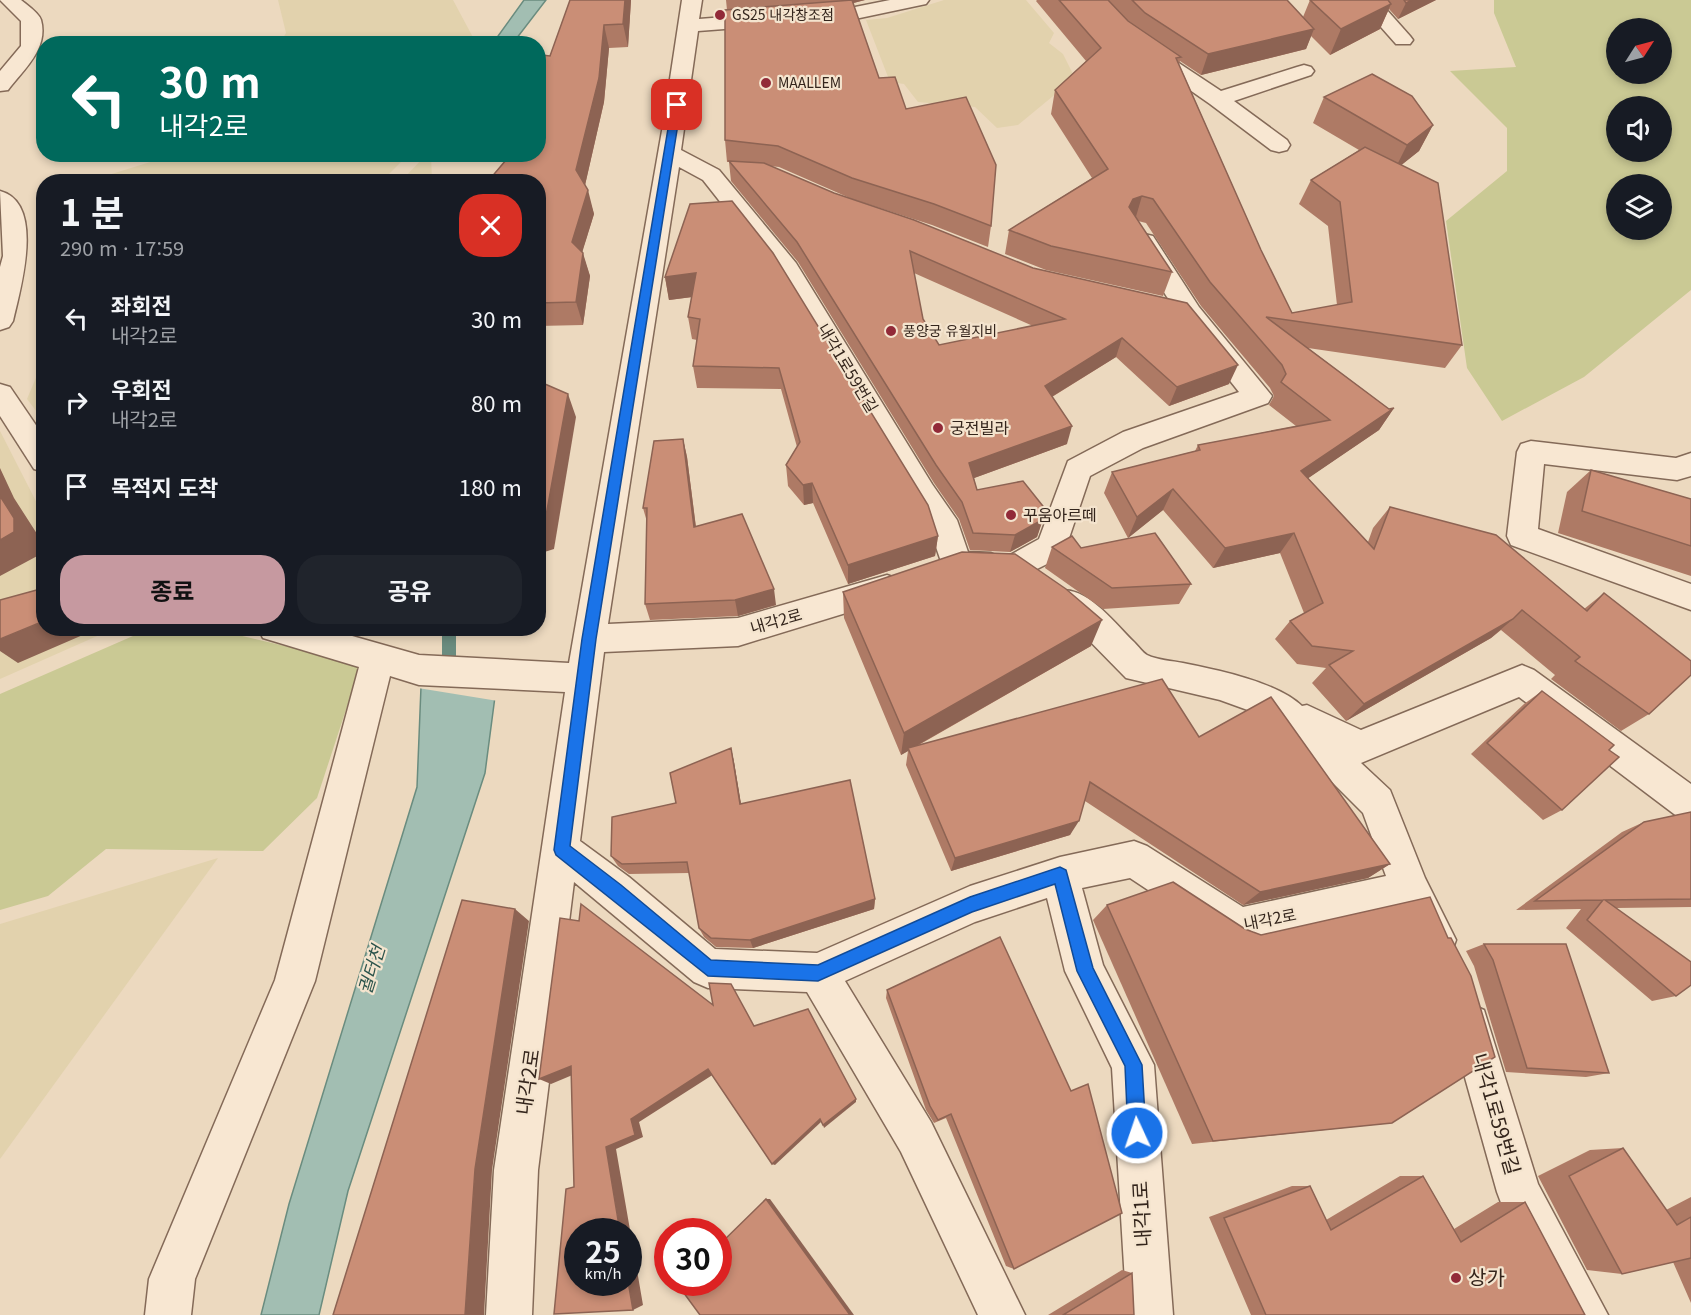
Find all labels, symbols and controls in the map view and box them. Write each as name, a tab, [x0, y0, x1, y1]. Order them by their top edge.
place label: GS25 내각창조점	[732, 4, 834, 24]
marker: GS25 내각창조점	[713, 8, 727, 22]
north arrow	[1606, 18, 1672, 84]
map controls	[1606, 18, 1672, 240]
text: 30 m	[159, 49, 261, 110]
icon: left	[60, 60, 138, 138]
place label: MAALLEM	[778, 72, 841, 92]
marker: MAALLEM	[759, 76, 773, 90]
pin	[651, 79, 702, 130]
icon: arrive	[660, 88, 693, 121]
button: sound	[1606, 96, 1672, 162]
text: 내각2로	[159, 105, 249, 144]
button: layers	[1606, 174, 1672, 240]
text: 1 분	[60, 184, 124, 236]
button: close	[459, 194, 522, 257]
text: 290 m · 17:59	[60, 233, 184, 262]
text: 좌회전	[111, 288, 172, 320]
icon: left	[60, 302, 93, 335]
text: 30 m	[471, 302, 522, 334]
street label: 내각1로59번길	[813, 318, 885, 417]
text: 내각2로	[111, 320, 177, 349]
place label: 풍양궁 유월지비	[903, 320, 997, 340]
marker: 풍양궁 유월지비	[884, 324, 898, 338]
text: 우회전	[111, 372, 172, 404]
icon: right	[60, 386, 93, 419]
text: 80 m	[471, 386, 522, 418]
text: 내각2로	[111, 404, 177, 433]
place label: 궁전빌라	[950, 415, 1009, 439]
marker: 궁전빌라	[931, 421, 945, 435]
icon: arrive	[60, 470, 93, 503]
text: 목적지 도착	[111, 470, 218, 502]
text: 180 m	[459, 470, 522, 502]
place label: 꾸움아르떼	[1023, 502, 1097, 526]
marker: 꾸움아르떼	[1004, 508, 1018, 522]
button: 종료	[60, 555, 285, 624]
button: 공유	[297, 555, 522, 624]
street label: 내각2로	[747, 601, 805, 639]
street label: 내각2로	[1241, 901, 1298, 935]
water label: 궐터천	[350, 940, 390, 997]
street label: 내각2로	[508, 1047, 545, 1117]
street label: 내각1로59번길	[1466, 1049, 1529, 1178]
position arrow	[1105, 1101, 1169, 1165]
street label: 내각1로	[1124, 1180, 1157, 1248]
speed limit sign: 30	[654, 1218, 732, 1296]
text: 25	[585, 1228, 621, 1272]
text: km/h	[584, 1262, 622, 1283]
place label: 상가	[1468, 1262, 1505, 1291]
marker: 상가	[1449, 1271, 1463, 1285]

